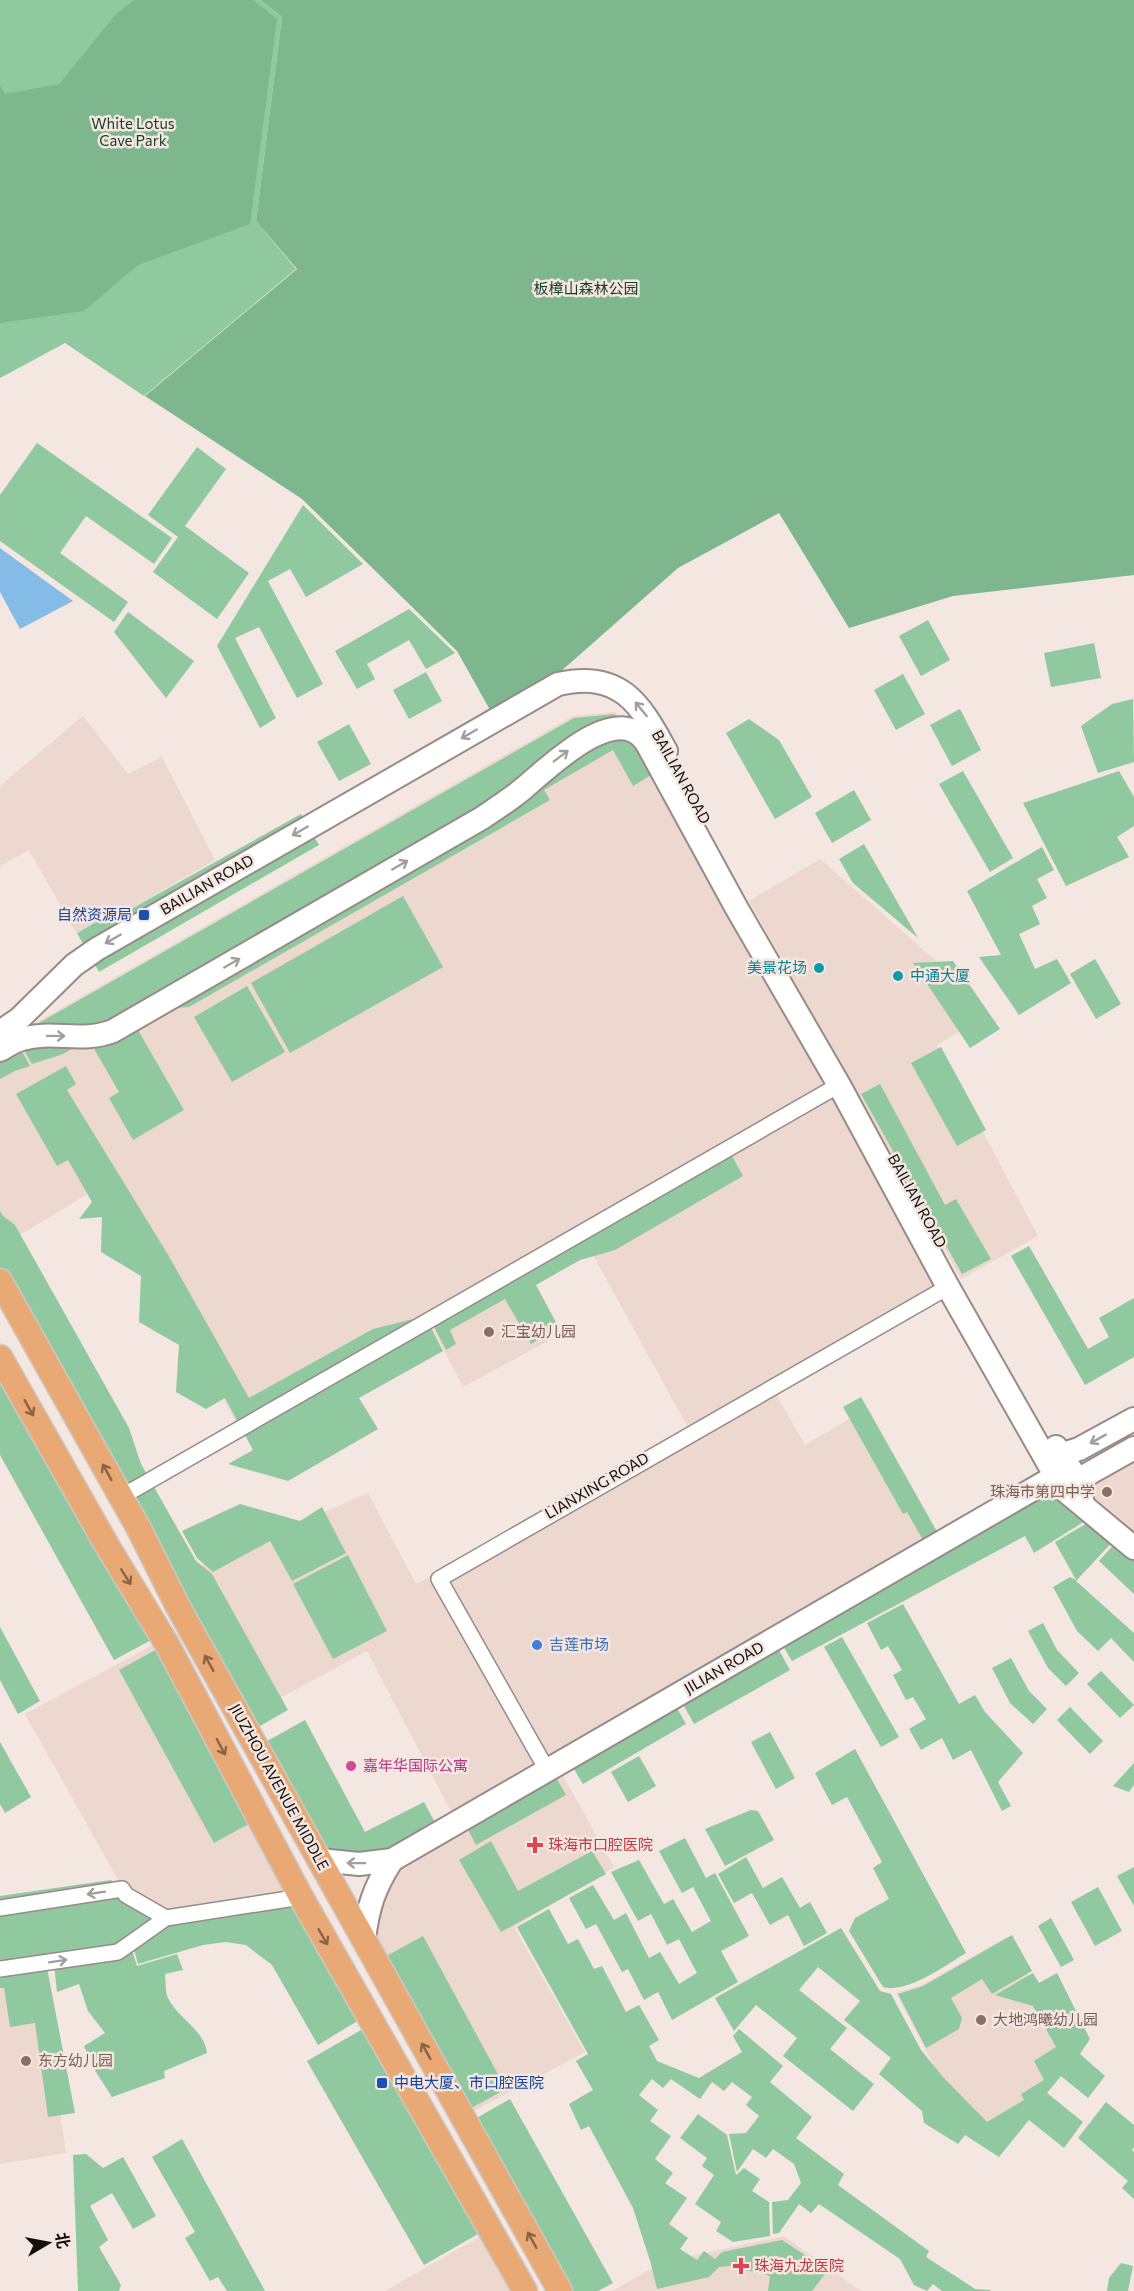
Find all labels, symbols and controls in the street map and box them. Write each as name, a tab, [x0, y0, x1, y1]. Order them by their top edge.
park label: White Lotus Cave Park	[91, 114, 175, 149]
park label: 板樟山森林公园	[533, 279, 639, 297]
one-way arrow	[634, 701, 647, 717]
street label: BAILIAN ROAD	[649, 726, 715, 827]
one-way arrow	[461, 728, 478, 740]
one-way arrow	[553, 750, 569, 762]
one-way arrow	[292, 825, 309, 837]
street label: BAILIAN ROAD	[157, 850, 256, 918]
one-way arrow	[391, 859, 408, 871]
place label: 自然资源局	[57, 905, 132, 923]
marker: 自然资源局	[137, 908, 151, 922]
one-way arrow	[105, 934, 122, 946]
one-way arrow	[223, 956, 240, 968]
place label: 美景花场	[747, 958, 807, 976]
marker: 美景花场	[812, 961, 826, 975]
place label: 中通大厦	[910, 966, 970, 984]
marker: 中通大厦	[891, 969, 905, 983]
one-way arrow	[45, 1030, 65, 1041]
street label: BAILIAN ROAD	[885, 1150, 951, 1251]
place label: 汇宝幼儿园	[501, 1322, 576, 1340]
marker: 汇宝幼儿园	[482, 1325, 496, 1339]
one-way arrow	[23, 1399, 35, 1416]
one-way arrow	[1090, 1433, 1107, 1445]
street label: LIANXING ROAD	[541, 1448, 652, 1522]
one-way arrow	[101, 1464, 112, 1482]
place label: 珠海市第四中学	[990, 1482, 1095, 1500]
marker: 珠海市第四中学	[1100, 1485, 1114, 1499]
one-way arrow	[120, 1568, 132, 1585]
place label: 吉莲市场	[549, 1635, 609, 1653]
street label: JILIAN ROAD	[681, 1637, 766, 1697]
marker: 吉莲市场	[530, 1638, 544, 1652]
one-way arrow	[203, 1655, 215, 1672]
street label: JIUZHOU AVENUE MIDDLE	[227, 1700, 333, 1873]
one-way arrow	[215, 1738, 227, 1755]
place label: 嘉年华国际公寓	[363, 1756, 468, 1774]
marker: 嘉年华国际公寓	[344, 1759, 358, 1773]
place label: 珠海市口腔医院	[548, 1835, 653, 1853]
marker: 珠海市口腔医院	[526, 1836, 544, 1854]
one-way arrow	[346, 1857, 366, 1869]
one-way arrow	[87, 1887, 107, 1898]
one-way arrow	[317, 1928, 329, 1945]
one-way arrow	[47, 1955, 67, 1966]
place label: 大地鸿曦幼儿园	[993, 2010, 1098, 2028]
marker: 大地鸿曦幼儿园	[974, 2013, 988, 2027]
one-way arrow	[420, 2043, 432, 2060]
place label: 东方幼儿园	[38, 2051, 113, 2069]
marker: 东方幼儿园	[19, 2054, 33, 2068]
place label: 中电大厦、市口腔医院	[394, 2073, 544, 2091]
marker: 中电大厦、市口腔医院	[375, 2076, 389, 2090]
north arrow	[18, 2213, 78, 2273]
text: 北	[53, 2231, 74, 2250]
one-way arrow	[526, 2232, 538, 2249]
place label: 珠海九龙医院	[754, 2256, 844, 2274]
marker: 珠海九龙医院	[732, 2257, 750, 2275]

